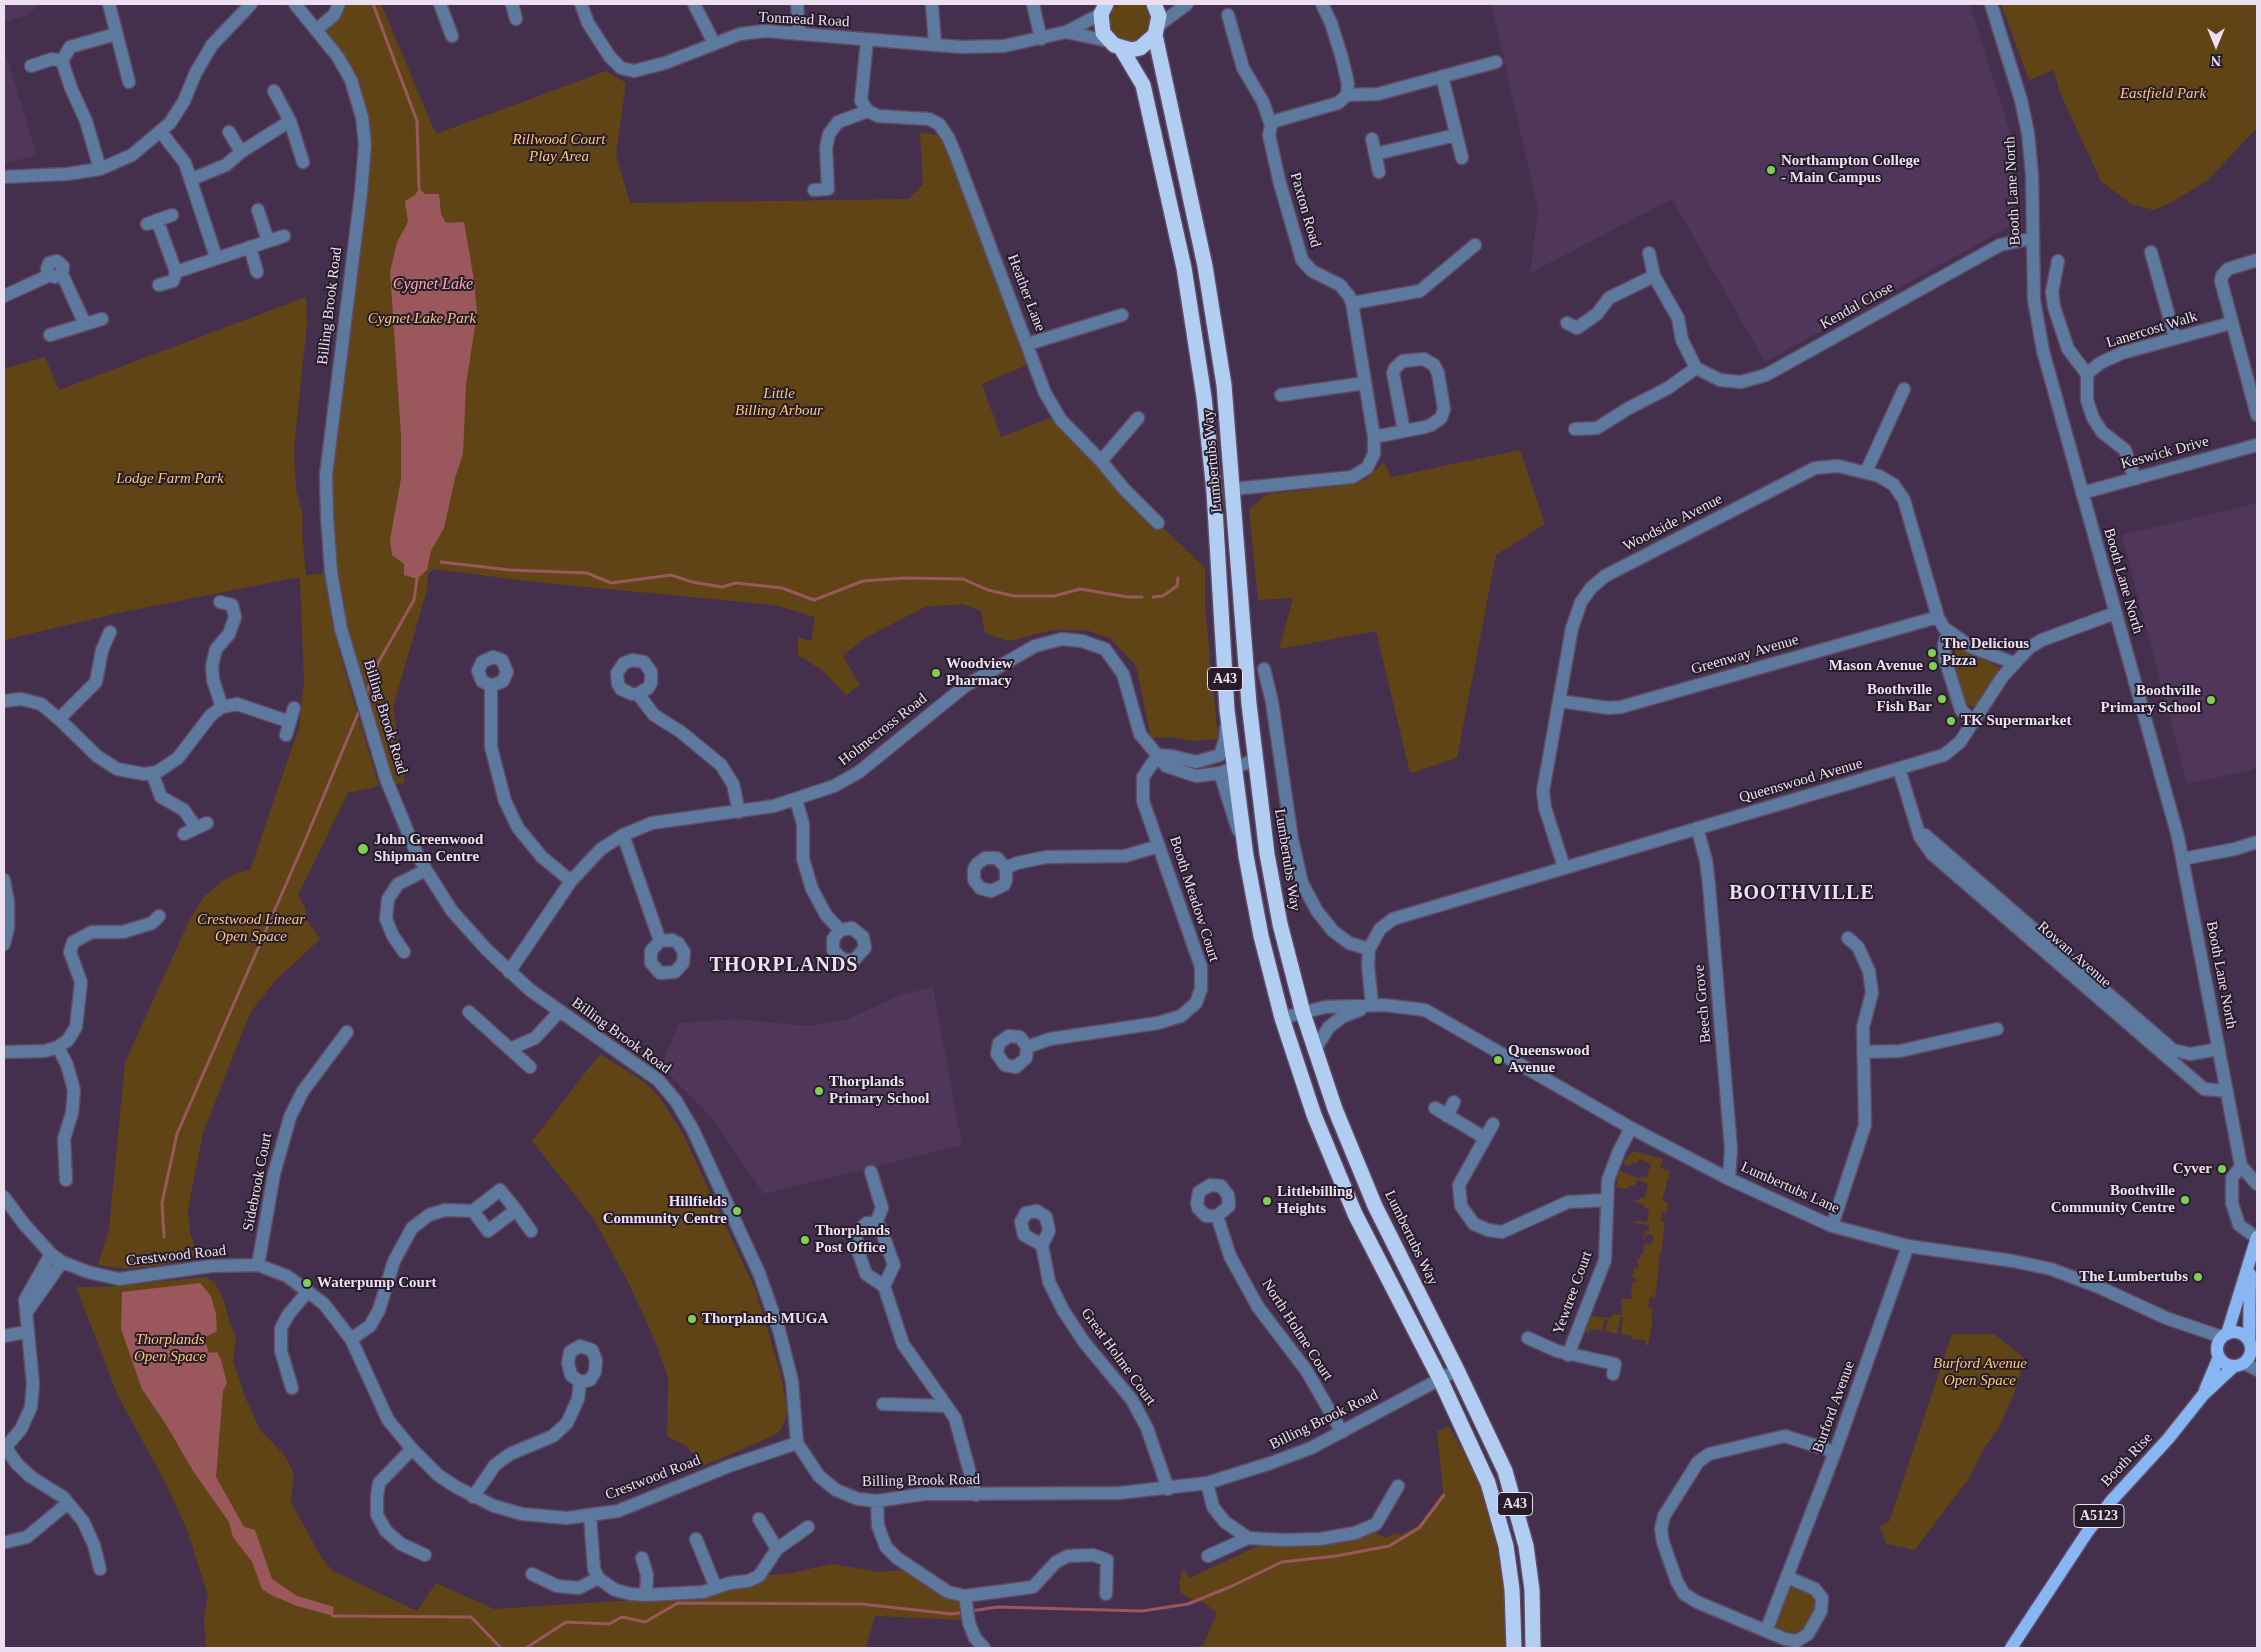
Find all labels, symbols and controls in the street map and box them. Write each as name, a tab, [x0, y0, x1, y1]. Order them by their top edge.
street label: Tonmead Road	[758, 9, 850, 31]
north arrow	[2191, 20, 2241, 70]
text: N	[2211, 53, 2221, 68]
park label: Eastfield Park	[2120, 85, 2206, 103]
park label: Rillwood Court Play Area	[513, 131, 605, 166]
street label: Booth Lane North	[2001, 136, 2025, 246]
place label: Northampton College - Main Campus	[1781, 152, 1920, 187]
marker: Northampton College - Main Campus	[1765, 164, 1777, 176]
street label: Paxton Road	[1286, 170, 1324, 250]
street label: Billing Brook Road	[314, 246, 346, 366]
street label: Heather Lane	[1003, 252, 1049, 334]
water label: Cygnet Lake	[393, 275, 473, 295]
street label: Kendal Close	[1817, 278, 1897, 334]
street label: Lanercost Walk	[2104, 308, 2200, 352]
park label: Cygnet Lake Park	[368, 310, 476, 328]
park label: Little Billing Arbour	[735, 385, 823, 420]
street label: Lumbertubs Way	[1200, 409, 1226, 513]
street label: Keswick Drive	[2119, 433, 2211, 473]
park label: Lodge Farm Park	[116, 470, 224, 488]
street label: Woodside Avenue	[1620, 490, 1726, 556]
street label: Booth Lane North	[2099, 526, 2147, 636]
street label: Greenway Avenue	[1689, 631, 1801, 679]
place label: The Delicious Pizza	[1942, 635, 2029, 670]
marker: The Delicious Pizza	[1926, 647, 1938, 659]
place label: Woodview Pharmacy	[946, 655, 1013, 690]
place label: Mason Avenue	[1829, 657, 1923, 675]
street label: Billing Brook Road	[359, 658, 411, 776]
marker: Mason Avenue	[1927, 660, 1939, 672]
marker: Woodview Pharmacy	[930, 667, 942, 679]
road number: A43	[1208, 668, 1242, 691]
place label: Boothville Fish Bar	[1867, 681, 1932, 716]
place label: Boothville Primary School	[2101, 682, 2201, 717]
street label: Holmecross Road	[835, 690, 931, 770]
marker: Boothville Fish Bar	[1936, 693, 1948, 705]
marker: Boothville Primary School	[2205, 694, 2217, 706]
place label: TK Supermarket	[1961, 712, 2071, 730]
marker: TK Supermarket	[1945, 715, 1957, 727]
street label: Queenswood Avenue	[1737, 755, 1865, 807]
street label: Lumbertubs Way	[1270, 808, 1304, 912]
place label: John Greenwood Shipman Centre	[374, 831, 483, 866]
street label: Booth Meadow Court	[1165, 834, 1223, 964]
marker: John Greenwood Shipman Centre	[356, 842, 370, 856]
district label: BOOTHVILLE	[1728, 882, 1876, 906]
park label: Crestwood Linear Open Space	[197, 911, 305, 946]
street label: Rowan Avenue	[2033, 918, 2115, 992]
street label: Booth Lane North	[2202, 920, 2240, 1030]
district label: THORPLANDS	[708, 954, 860, 978]
street label: Beech Grove	[1691, 964, 1715, 1044]
street label: Billing Brook Road	[568, 994, 674, 1078]
place label: Queenswood Avenue	[1508, 1042, 1590, 1077]
marker: Queenswood Avenue	[1492, 1054, 1504, 1066]
place label: Thorplands Primary School	[829, 1073, 929, 1108]
marker: Thorplands Primary School	[813, 1085, 825, 1097]
street label: Sidebrook Court	[240, 1131, 276, 1233]
street label: Lumbertubs Lane	[1738, 1158, 1842, 1218]
place label: Cyver	[2173, 1160, 2212, 1178]
marker: Cyver	[2216, 1163, 2228, 1175]
place label: Boothville Community Centre	[2051, 1182, 2175, 1217]
place label: Littlebilling Heights	[1277, 1183, 1353, 1218]
street label: Lumbertubs Way	[1380, 1188, 1442, 1288]
place label: Hillfields Community Centre	[603, 1193, 727, 1228]
marker: Boothville Community Centre	[2179, 1194, 2191, 1206]
marker: Littlebilling Heights	[1261, 1195, 1273, 1207]
marker: Hillfields Community Centre	[731, 1205, 743, 1217]
place label: Thorplands Post Office	[815, 1222, 890, 1257]
marker: Thorplands Post Office	[799, 1234, 811, 1246]
street label: Crestwood Road	[125, 1242, 227, 1270]
street label: Yewtree Court	[1550, 1249, 1596, 1337]
place label: The Lumbertubs	[2079, 1268, 2188, 1286]
marker: The Lumbertubs	[2192, 1271, 2204, 1283]
place label: Waterpump Court	[317, 1274, 437, 1292]
street label: North Holme Court	[1257, 1276, 1337, 1384]
marker: Waterpump Court	[301, 1277, 313, 1289]
street label: Great Holme Court	[1077, 1305, 1159, 1409]
place label: Thorplands MUGA	[702, 1310, 828, 1328]
marker: Thorplands MUGA	[686, 1313, 698, 1325]
park label: Thorplands Open Space	[134, 1331, 206, 1366]
park label: Burford Avenue Open Space	[1933, 1355, 2027, 1390]
street label: Burford Avenue	[1809, 1358, 1859, 1456]
street label: Billing Brook Road	[1267, 1386, 1381, 1454]
street label: Booth Rise	[2098, 1429, 2156, 1491]
street label: Crestwood Road	[603, 1452, 703, 1504]
street label: Billing Brook Road	[862, 1471, 980, 1491]
road number: A43	[1498, 1492, 1532, 1516]
road number: A5123	[2074, 1504, 2124, 1528]

